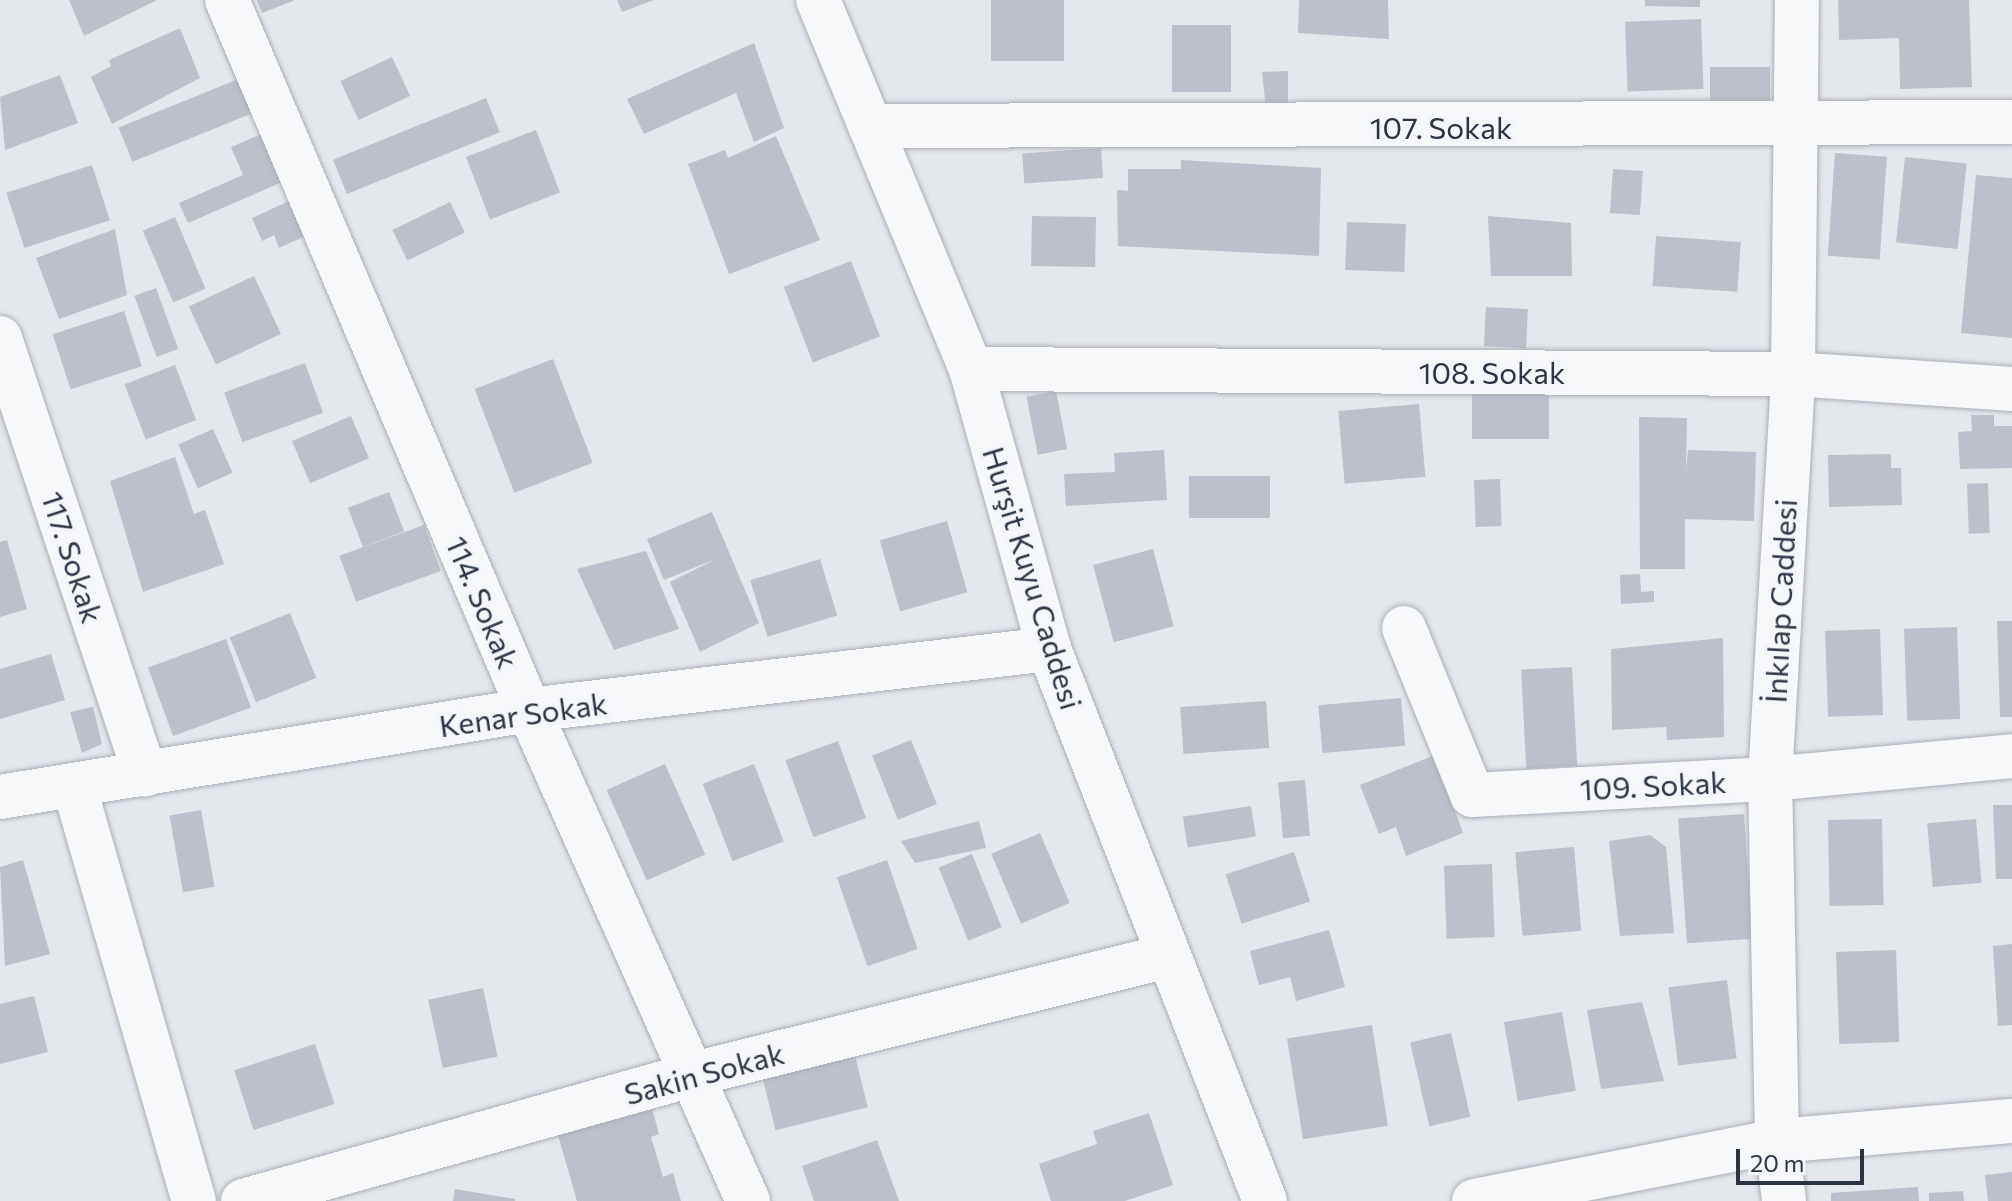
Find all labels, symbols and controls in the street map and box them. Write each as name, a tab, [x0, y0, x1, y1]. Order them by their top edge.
street label: 107. Sokak	[1370, 109, 1512, 145]
street label: 108. Sokak	[1419, 354, 1565, 390]
street label: Hurşit Kuyu Caddesi	[976, 442, 1090, 714]
street label: 117. Sokak	[35, 487, 111, 627]
street label: İnkılap Caddesi	[1757, 498, 1803, 704]
street label: 114. Sokak	[439, 531, 527, 673]
street label: Kenar Sokak	[437, 684, 609, 744]
street label: 109. Sokak	[1579, 763, 1727, 807]
street label: Sakin Sokak	[620, 1034, 788, 1112]
scale bar	[1740, 1133, 1868, 1183]
text: 20 m	[1750, 1148, 1804, 1177]

